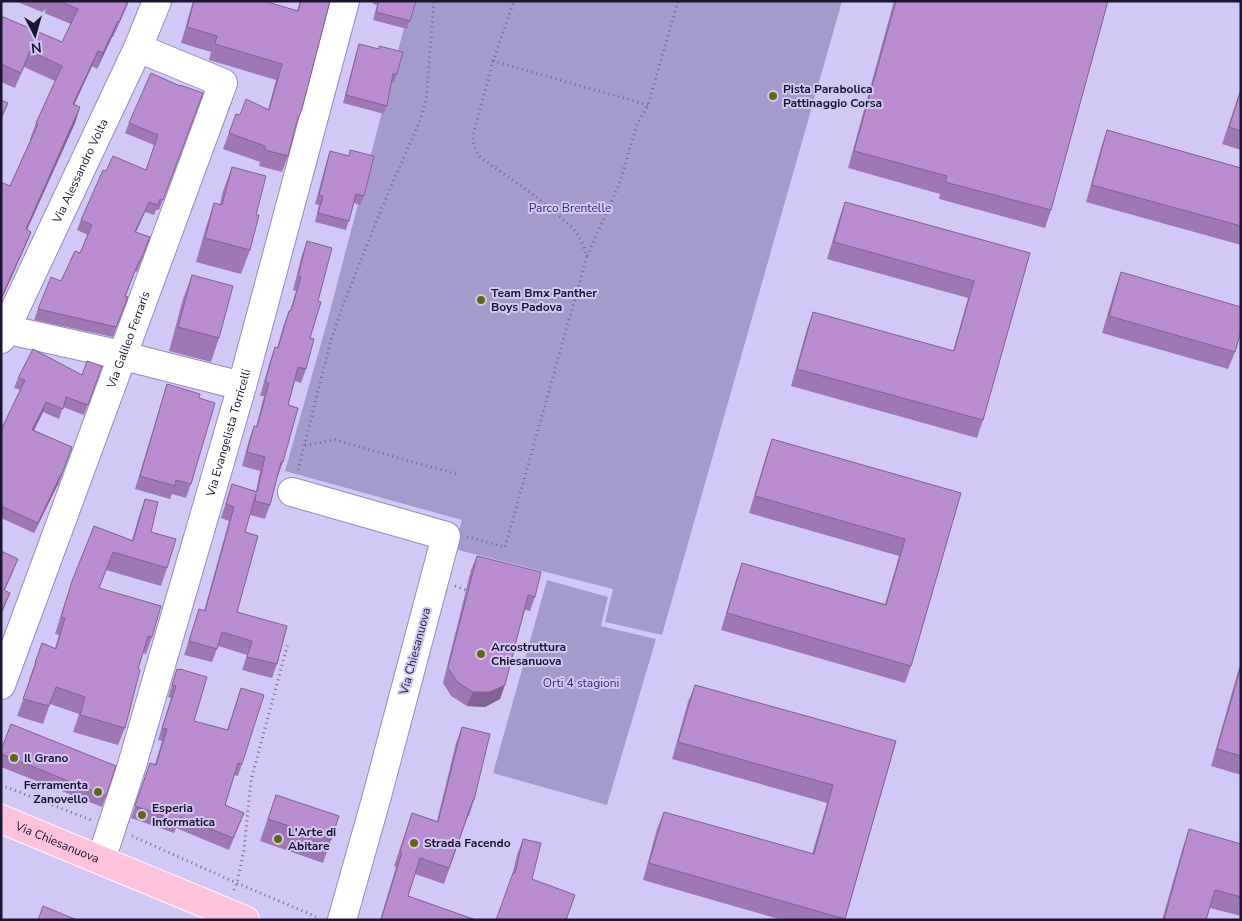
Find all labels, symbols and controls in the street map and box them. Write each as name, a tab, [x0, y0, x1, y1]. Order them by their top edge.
north arrow	[10, 10, 60, 60]
text: N	[30, 37, 43, 57]
place label: Pista Parabolica Pattinaggio Corsa	[783, 81, 882, 111]
marker: Pista Parabolica Pattinaggio Corsa	[767, 90, 779, 102]
street label: Via Alessandro Volta	[48, 116, 112, 226]
park label: Parco Brentelle	[529, 200, 611, 216]
place label: Team Bmx Panther Boys Padova	[491, 285, 597, 315]
street label: Via Galileo Ferraris	[103, 289, 154, 391]
marker: Team Bmx Panther Boys Padova	[475, 294, 487, 306]
street label: Via Evangelista Torricelli	[202, 367, 254, 499]
street label: Via Chiesanuova	[395, 606, 434, 697]
place label: Arcostruttura Chiesanuova	[491, 639, 566, 669]
marker: Arcostruttura Chiesanuova	[475, 648, 487, 660]
park label: Orti 4 stagioni	[543, 675, 619, 691]
place label: Il Grano	[24, 750, 69, 766]
marker: Il Grano	[8, 752, 20, 764]
place label: Ferramenta Zanovello	[24, 777, 88, 807]
marker: Ferramenta Zanovello	[92, 786, 104, 798]
place label: Esperia Informatica	[152, 800, 215, 830]
marker: Esperia Informatica	[136, 809, 148, 821]
street label: Via Chiesanuova	[12, 817, 102, 867]
place label: L'Arte di Abitare	[288, 824, 336, 854]
marker: L'Arte di Abitare	[272, 833, 284, 845]
place label: Strada Facendo	[424, 835, 511, 851]
marker: Strada Facendo	[408, 837, 420, 849]

